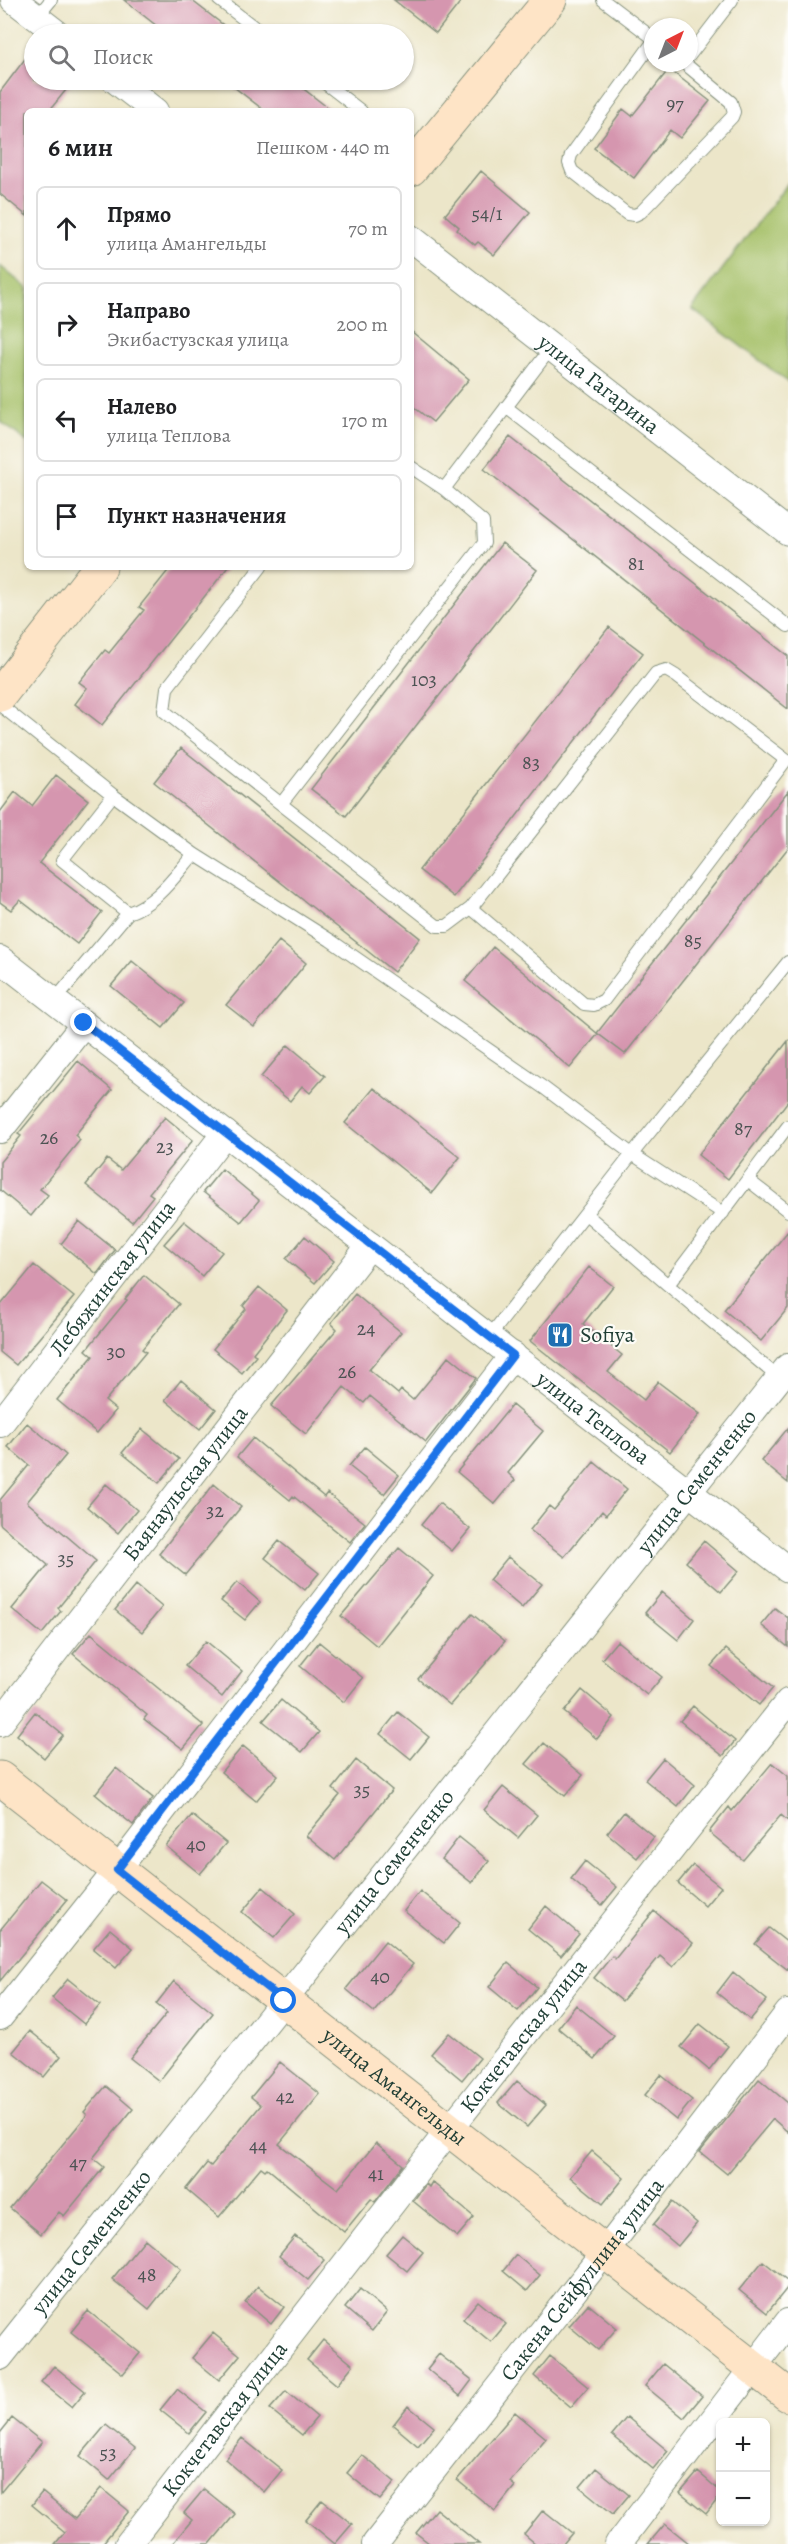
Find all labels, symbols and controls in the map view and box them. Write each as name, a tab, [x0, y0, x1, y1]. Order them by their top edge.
north arrow	[644, 18, 698, 72]
search box	[24, 24, 414, 90]
icon: search	[45, 41, 78, 74]
text: Поиск	[93, 42, 153, 72]
house number: 97	[666, 90, 684, 117]
text: 6 мин	[48, 130, 113, 165]
text: Пешком · 440 m	[256, 134, 390, 161]
text: Прямо	[107, 200, 171, 230]
house number: 54/1	[471, 200, 503, 227]
icon: ahead	[50, 212, 83, 245]
text: 70 m	[348, 215, 388, 242]
text: улица Амангельды	[107, 230, 267, 257]
text: Направо	[107, 296, 190, 326]
icon: right	[50, 308, 83, 341]
text: 200 m	[337, 311, 388, 338]
text: Экибастузская улица	[107, 326, 289, 353]
street label: улица Гагарина	[531, 327, 667, 442]
text: Налево	[107, 392, 177, 422]
icon: left	[50, 404, 83, 437]
text: 170 m	[342, 407, 388, 434]
text: улица Теплова	[107, 422, 231, 449]
icon: arrive	[50, 500, 83, 533]
text: Пункт назначения	[107, 501, 286, 531]
house number: 81	[628, 550, 644, 577]
house number: 103	[411, 666, 437, 693]
house number: 83	[522, 749, 540, 776]
house number: 85	[684, 927, 702, 954]
route end	[70, 1009, 96, 1035]
house number: 87	[734, 1115, 753, 1142]
house number: 26	[40, 1124, 58, 1151]
house number: 23	[156, 1133, 174, 1160]
street label: Лебяжинская улица	[43, 1194, 183, 1363]
house number: 24	[357, 1315, 375, 1342]
restaurant icon: Sofiya	[545, 1320, 575, 1350]
place label: Sofiya	[580, 1320, 636, 1350]
house number: 30	[107, 1338, 125, 1365]
house number: 26	[338, 1358, 356, 1385]
street label: улица Теплова	[529, 1364, 657, 1472]
street label: Баянаульская улица	[116, 1399, 256, 1567]
street label: улица Семенченко	[629, 1403, 764, 1561]
house number: 32	[206, 1497, 224, 1524]
house number: 35	[58, 1545, 74, 1572]
house number: 35	[354, 1776, 370, 1803]
street label: улица Семенченко	[327, 1783, 461, 1941]
house number: 40	[186, 1831, 206, 1858]
street label: Кокчетавская улица	[453, 1952, 594, 2119]
house number: 40	[370, 1963, 390, 1990]
route start	[270, 1987, 296, 2013]
street label: улица Амангельды	[315, 2020, 473, 2153]
house number: 42	[276, 2083, 295, 2110]
house number: 44	[249, 2132, 267, 2159]
house number: 47	[69, 2149, 87, 2176]
house number: 41	[368, 2160, 384, 2187]
street label: улица Семенченко	[24, 2163, 158, 2321]
street label: Сакена Сейфуллина улица	[494, 2171, 672, 2387]
house number: 48	[138, 2261, 156, 2288]
street label: Кокчетавская улица	[155, 2335, 295, 2503]
map controls	[716, 2418, 770, 2526]
button: +	[716, 2418, 770, 2472]
house number: 53	[100, 2439, 116, 2466]
button: −	[716, 2472, 770, 2526]

